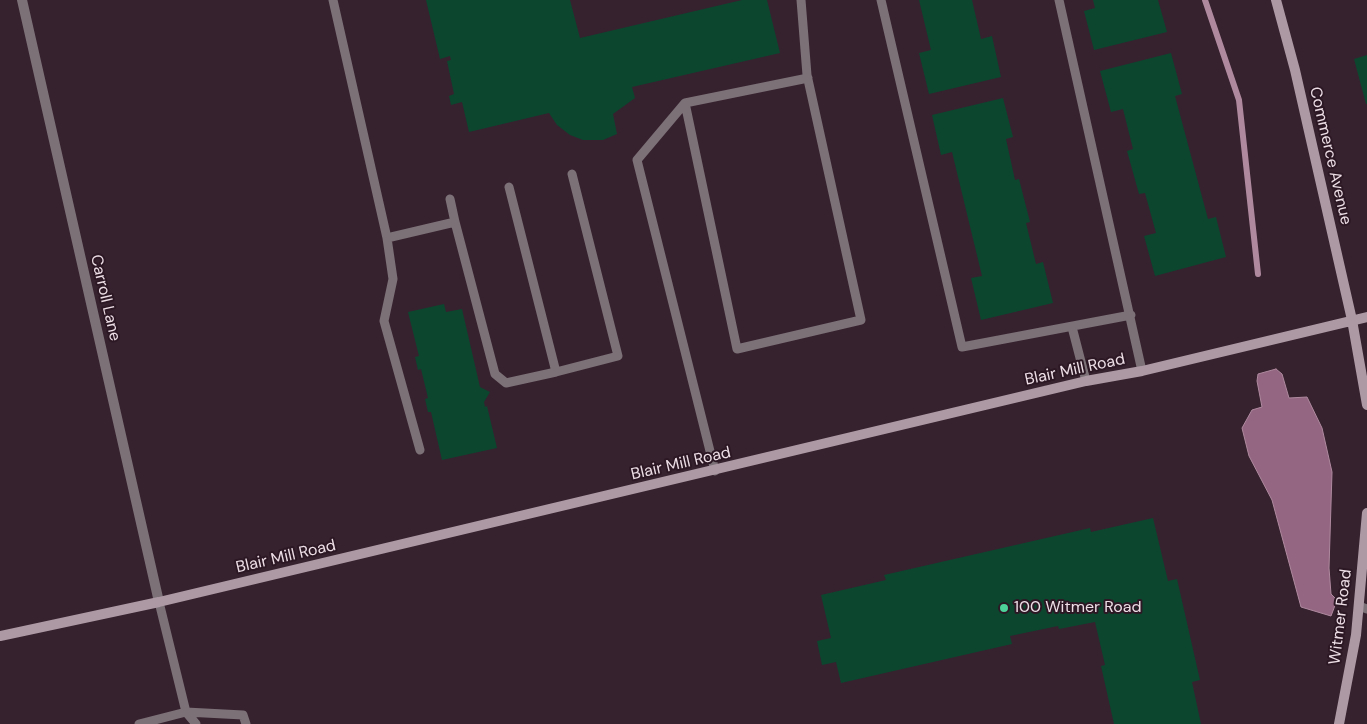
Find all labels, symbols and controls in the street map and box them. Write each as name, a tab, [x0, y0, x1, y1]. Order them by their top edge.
street label: Commerce Avenue	[1305, 85, 1355, 227]
street label: Carroll Lane	[86, 253, 124, 343]
street label: Blair Mill Road	[1023, 350, 1127, 390]
street label: Blair Mill Road	[629, 443, 733, 485]
street label: Blair Mill Road	[234, 536, 338, 578]
street label: Witmer Road	[1326, 568, 1356, 666]
place label: 100 Witmer Road	[1014, 598, 1142, 618]
marker: 100 Witmer Road	[998, 602, 1010, 614]

